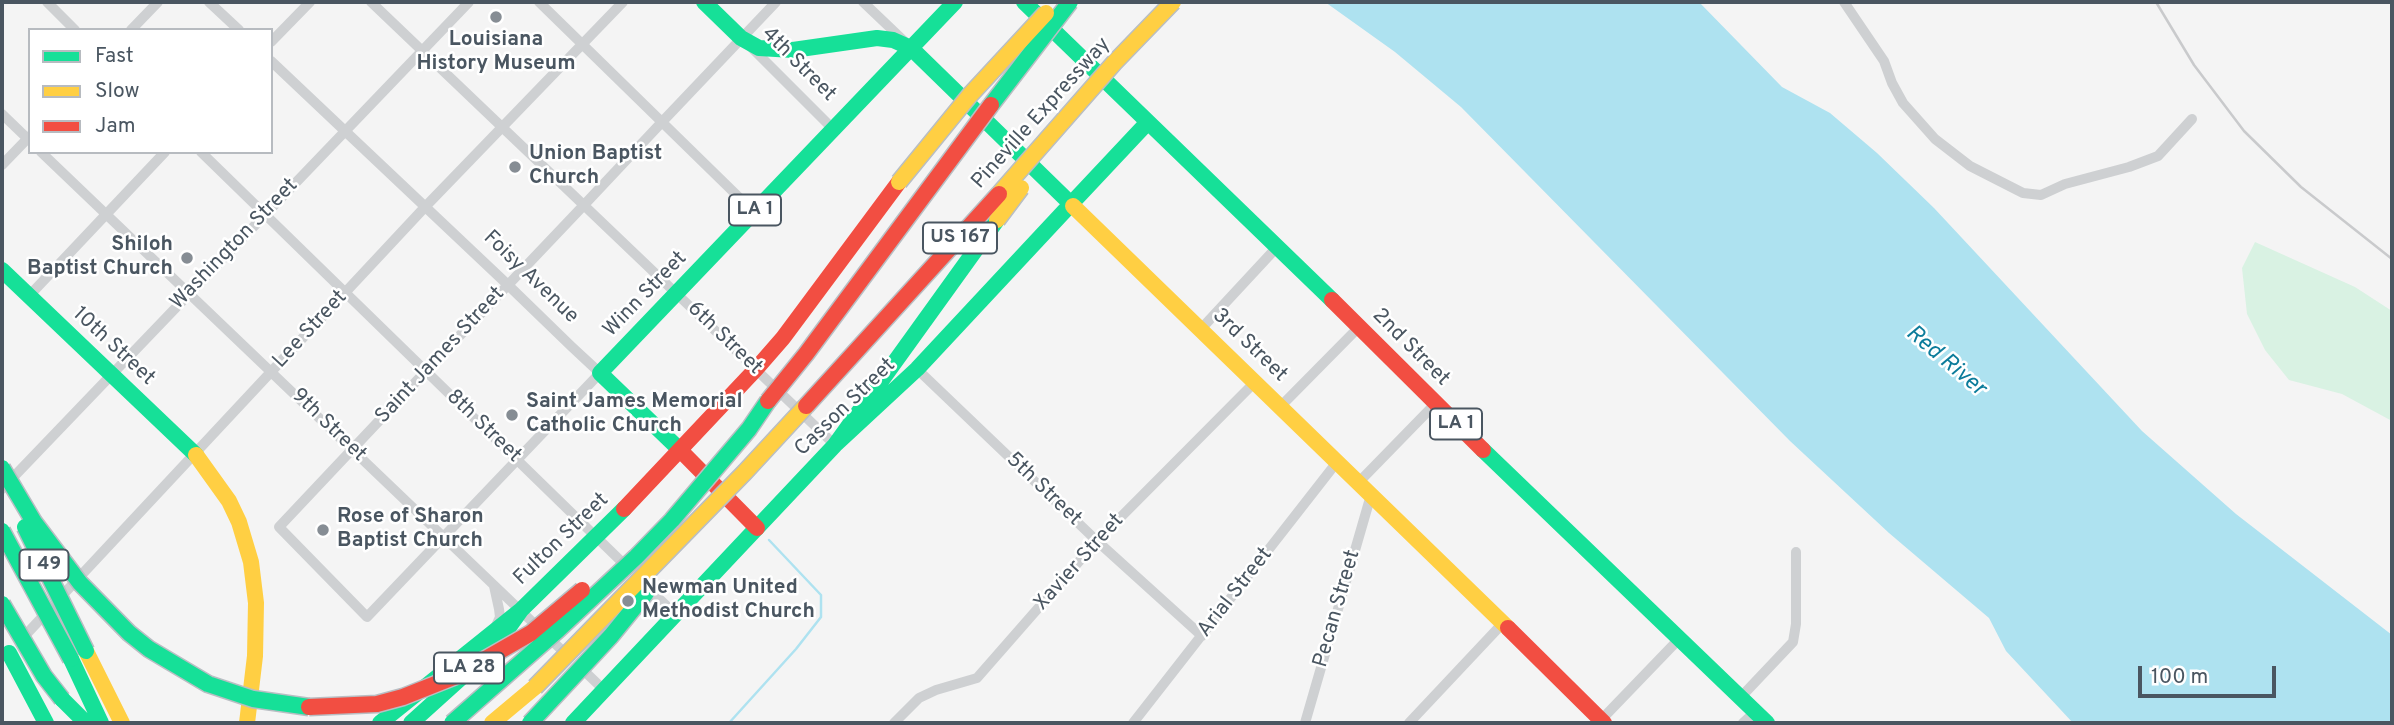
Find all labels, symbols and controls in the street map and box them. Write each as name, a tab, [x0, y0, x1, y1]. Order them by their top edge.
marker: Louisiana History Museum	[488, 9, 504, 25]
street label: 4th Street	[755, 22, 841, 108]
legend	[28, 28, 273, 154]
place label: Louisiana History Museum	[416, 28, 576, 78]
street label: Pineville Expressway	[967, 33, 1117, 195]
text: Fast	[95, 43, 134, 70]
text: Slow	[95, 78, 140, 105]
text: Jam	[95, 113, 136, 140]
place label: Union Baptist Church	[529, 142, 662, 192]
marker: Union Baptist Church	[507, 159, 523, 175]
street label: Washington Street	[166, 174, 304, 316]
road number: LA 1	[729, 194, 781, 226]
road number: US 167	[923, 222, 997, 254]
street label: Foisy Avenue	[477, 226, 583, 330]
place label: Shiloh Baptist Church	[27, 233, 173, 283]
street label: Winn Street	[599, 247, 693, 343]
marker: Shiloh Baptist Church	[179, 250, 195, 266]
street label: Saint James Street	[371, 282, 511, 430]
street label: Lee Street	[269, 286, 353, 374]
street label: 6th Street	[681, 297, 767, 381]
street label: 10th Street	[67, 303, 159, 391]
street label: 3rd Street	[1206, 304, 1292, 388]
street label: 2nd Street	[1366, 304, 1454, 392]
water label: Red River	[1899, 321, 1991, 403]
street label: Casson Street	[790, 354, 902, 462]
street label: 9th Street	[285, 384, 371, 468]
street label: 8th Street	[440, 385, 526, 469]
place label: Saint James Memorial Catholic Church	[526, 390, 743, 440]
marker: Saint James Memorial Catholic Church	[504, 407, 520, 423]
road number: LA 1	[1430, 408, 1482, 440]
street label: 5th Street	[1000, 448, 1086, 532]
street label: Fulton Street	[509, 488, 615, 592]
place label: Rose of Sharon Baptist Church	[337, 505, 484, 555]
street label: Xavier Street	[1030, 509, 1130, 617]
marker: Rose of Sharon Baptist Church	[315, 522, 331, 538]
street label: Arial Street	[1193, 543, 1279, 643]
street label: Pecan Street	[1309, 547, 1367, 671]
road number: I 49	[20, 550, 68, 580]
place label: Newman United Methodist Church	[642, 576, 815, 626]
marker: Newman United Methodist Church	[620, 593, 636, 609]
road number: LA 28	[434, 652, 504, 684]
scale bar	[2142, 652, 2280, 696]
text: 100 m	[2151, 664, 2208, 691]

